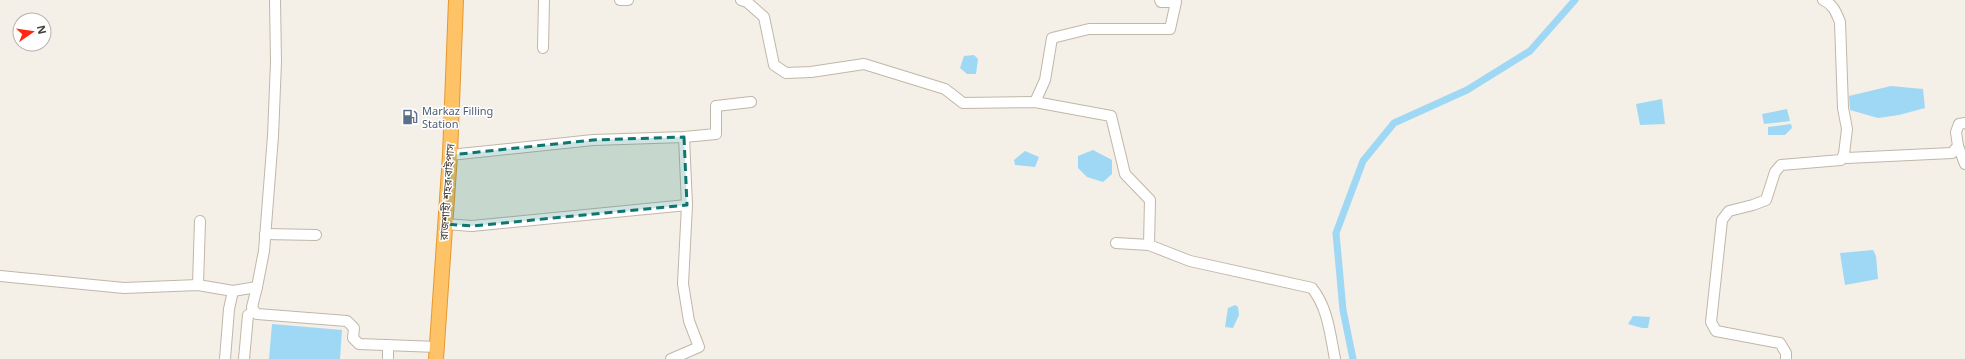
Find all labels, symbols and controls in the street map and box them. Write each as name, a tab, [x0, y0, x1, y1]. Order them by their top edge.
north arrow	[12, 12, 52, 52]
text: N	[34, 24, 51, 36]
place label: Markaz Filling Station	[422, 103, 493, 131]
fuel station icon: Markaz Filling Station	[401, 108, 419, 126]
street label: রাজশাহী শহর বাইপাস	[436, 143, 457, 242]

